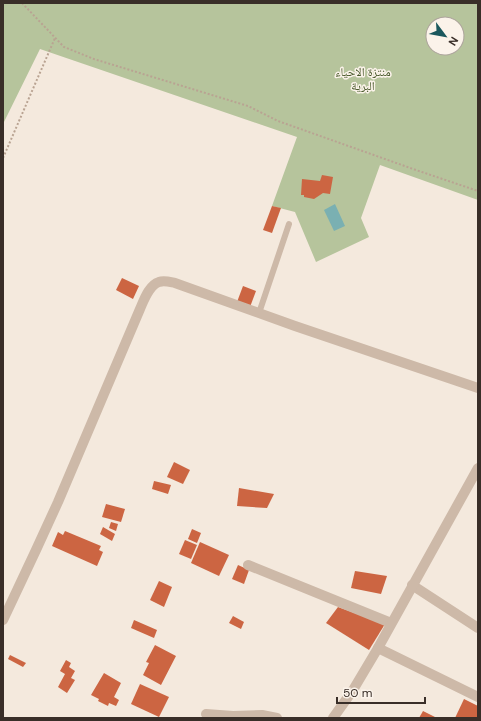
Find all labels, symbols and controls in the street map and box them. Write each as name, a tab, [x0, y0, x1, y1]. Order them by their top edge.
north arrow	[425, 16, 465, 56]
text: N	[445, 34, 462, 48]
park label: منتزة الاحياء البرية	[335, 64, 391, 94]
scale bar	[337, 679, 425, 705]
text: 50 m	[343, 685, 372, 701]

